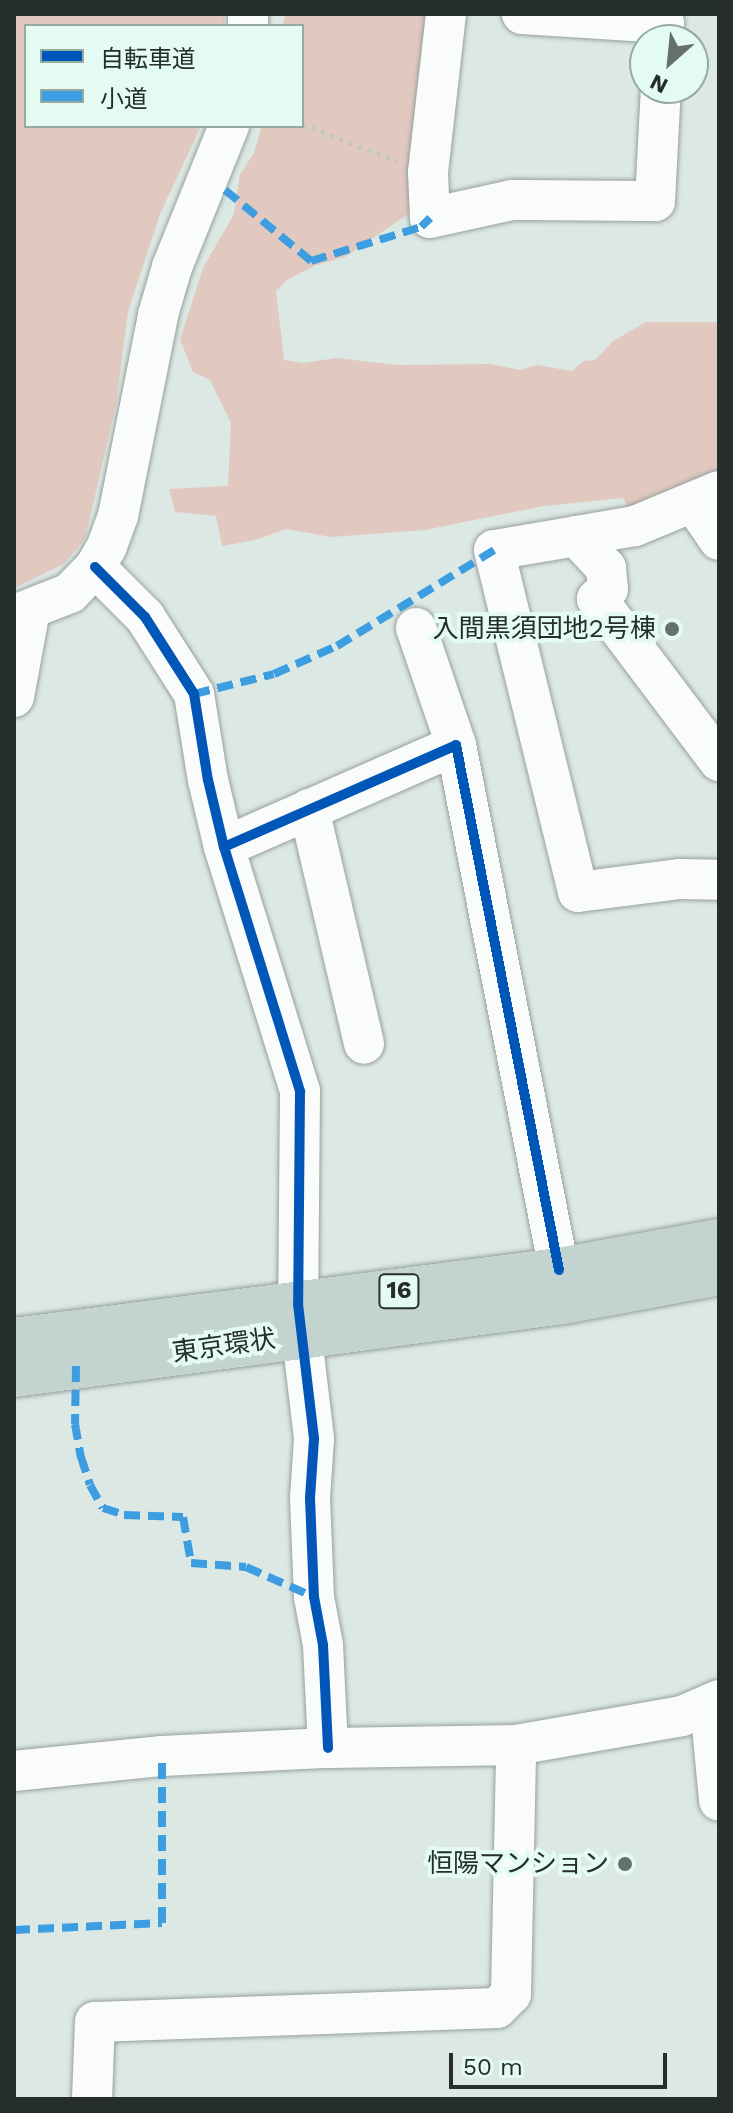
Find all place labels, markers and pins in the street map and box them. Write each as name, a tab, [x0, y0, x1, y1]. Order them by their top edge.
place label: 入間黒須団地2号棟	[433, 613, 656, 645]
marker: 入間黒須団地2号棟	[663, 620, 681, 638]
place label: 恒陽マンション	[427, 1848, 609, 1880]
marker: 恒陽マンション	[616, 1855, 634, 1873]

